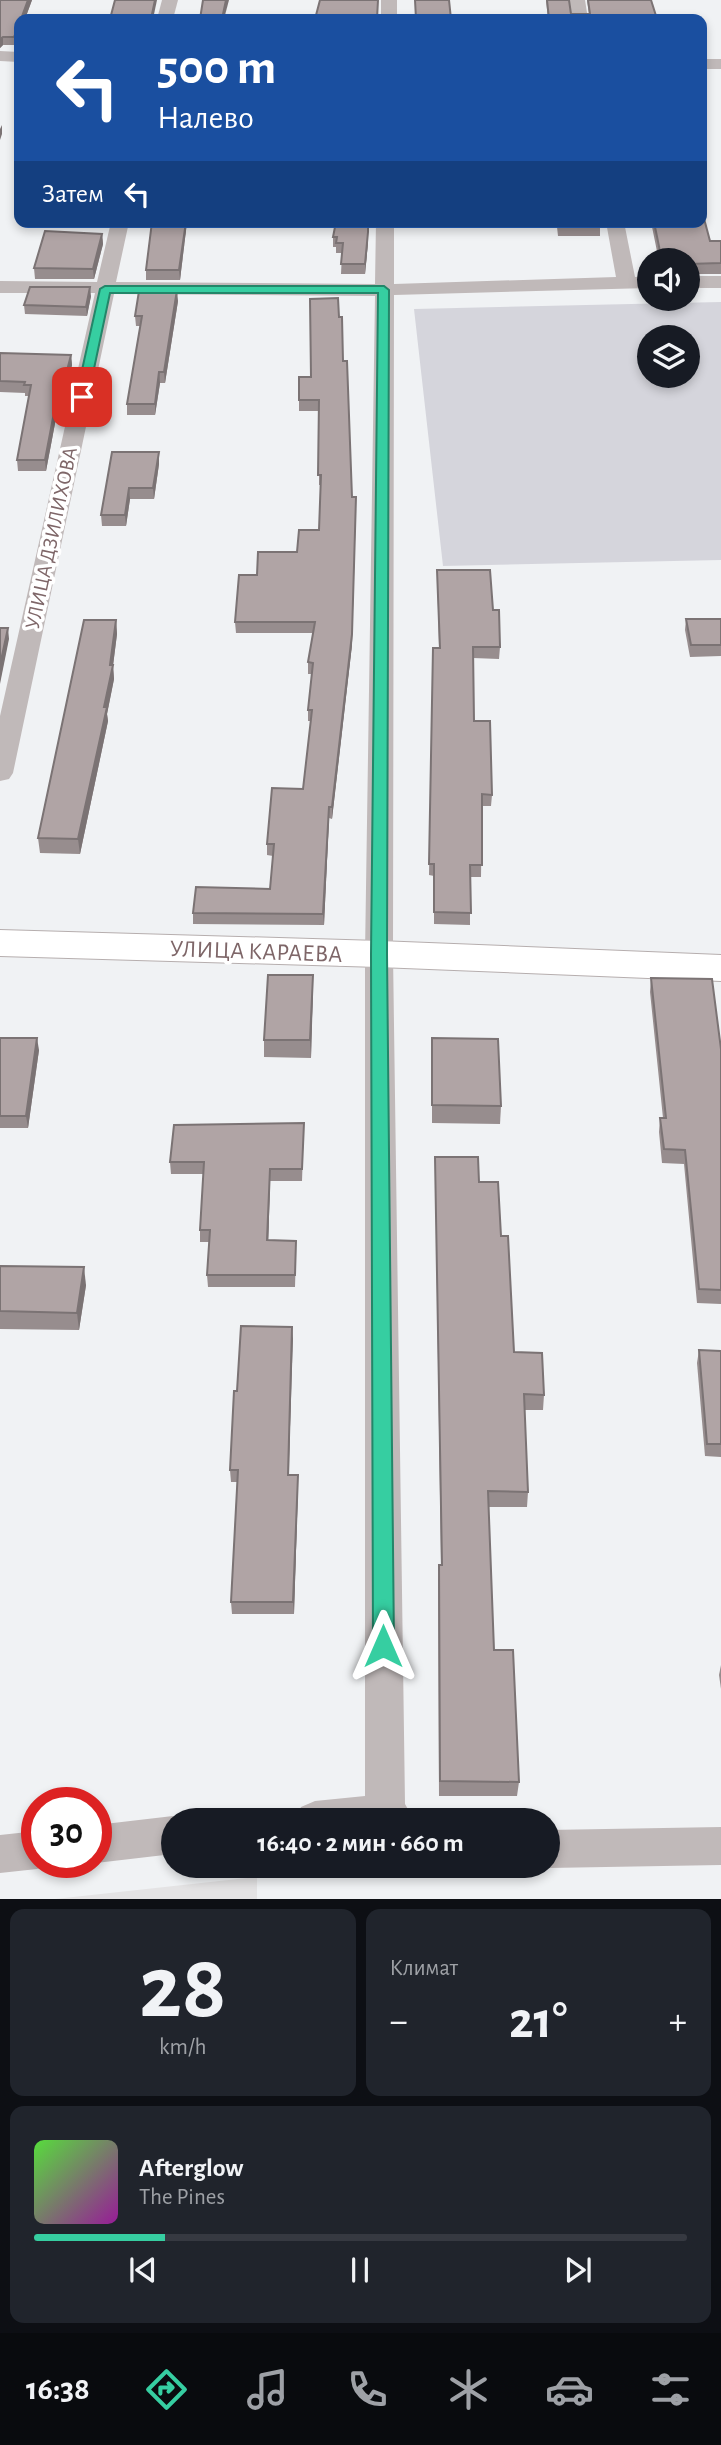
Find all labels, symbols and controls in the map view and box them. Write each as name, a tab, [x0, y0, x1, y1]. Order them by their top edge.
icon: left	[42, 42, 133, 133]
text: 500 m	[157, 44, 276, 93]
text: Налево	[157, 102, 254, 134]
icon: left	[118, 175, 156, 213]
text: Затем	[42, 181, 104, 207]
map controls	[637, 248, 700, 388]
button: sound	[637, 248, 700, 311]
button: layers	[637, 325, 700, 388]
pin	[52, 367, 112, 427]
icon: arrive	[63, 378, 101, 416]
street label: УЛИЦА ДЗИЛИХОВА	[22, 445, 81, 631]
street label: УЛИЦА КАРАЕВА	[169, 937, 343, 967]
position arrow	[346, 1609, 420, 1683]
speed limit sign: 30	[21, 1787, 112, 1878]
text: 16:40 · 2 мин · 660 m	[257, 1830, 464, 1856]
text: 28	[139, 1943, 227, 2034]
text: Климат	[390, 1957, 458, 1980]
text: 21°	[509, 1995, 567, 2047]
text: −	[390, 2003, 408, 2041]
text: +	[669, 2003, 687, 2041]
text: km/h	[159, 2036, 206, 2059]
text: Afterglow	[139, 2155, 243, 2181]
text: The Pines	[139, 2186, 225, 2209]
icon: previous	[124, 2251, 162, 2289]
icon: pause	[341, 2251, 379, 2289]
icon: next	[559, 2251, 597, 2289]
icon: directions	[142, 2365, 191, 2414]
icon: music	[243, 2365, 292, 2414]
icon: phone	[343, 2365, 392, 2414]
icon: climate	[444, 2365, 493, 2414]
icon: car	[545, 2365, 594, 2414]
icon: filters	[646, 2365, 695, 2414]
text: 16:38	[26, 2373, 90, 2405]

